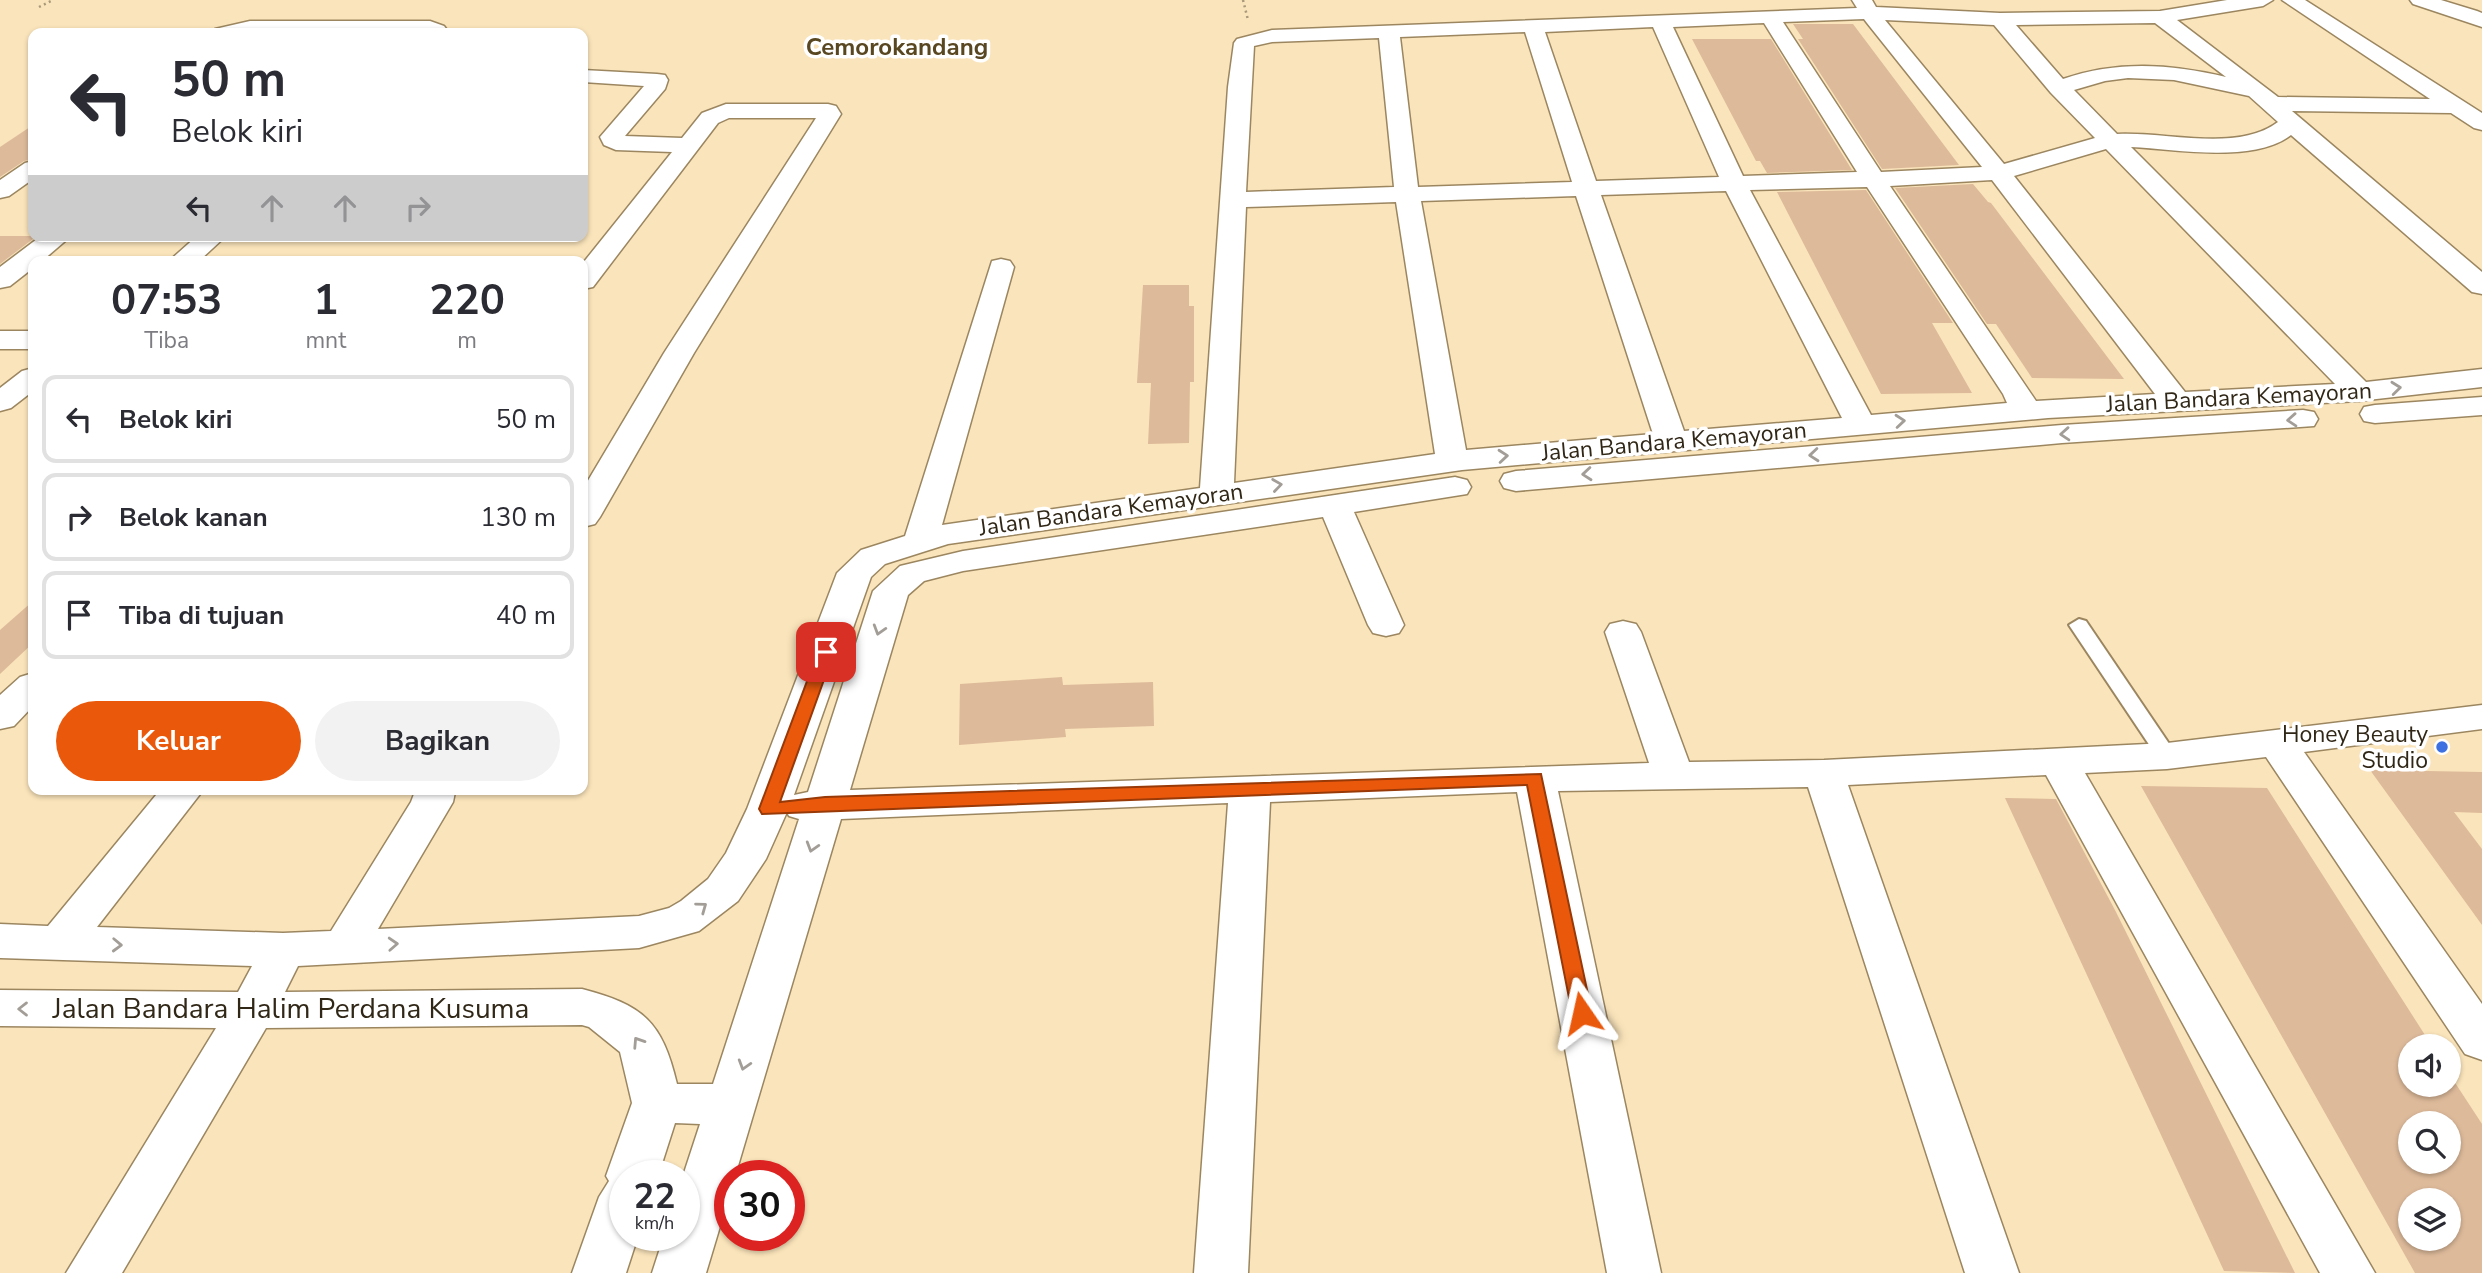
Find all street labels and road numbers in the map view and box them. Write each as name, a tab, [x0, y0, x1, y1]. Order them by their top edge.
street label: Jalan Bandara Kemayoran	[2104, 375, 2373, 420]
street label: Jalan Bandara Kemayoran	[1539, 414, 1808, 469]
street label: Jalan Bandara Kemayoran	[976, 476, 1245, 544]
street label: Jalan Bandara Halim Perdana Kusuma	[52, 990, 529, 1028]

